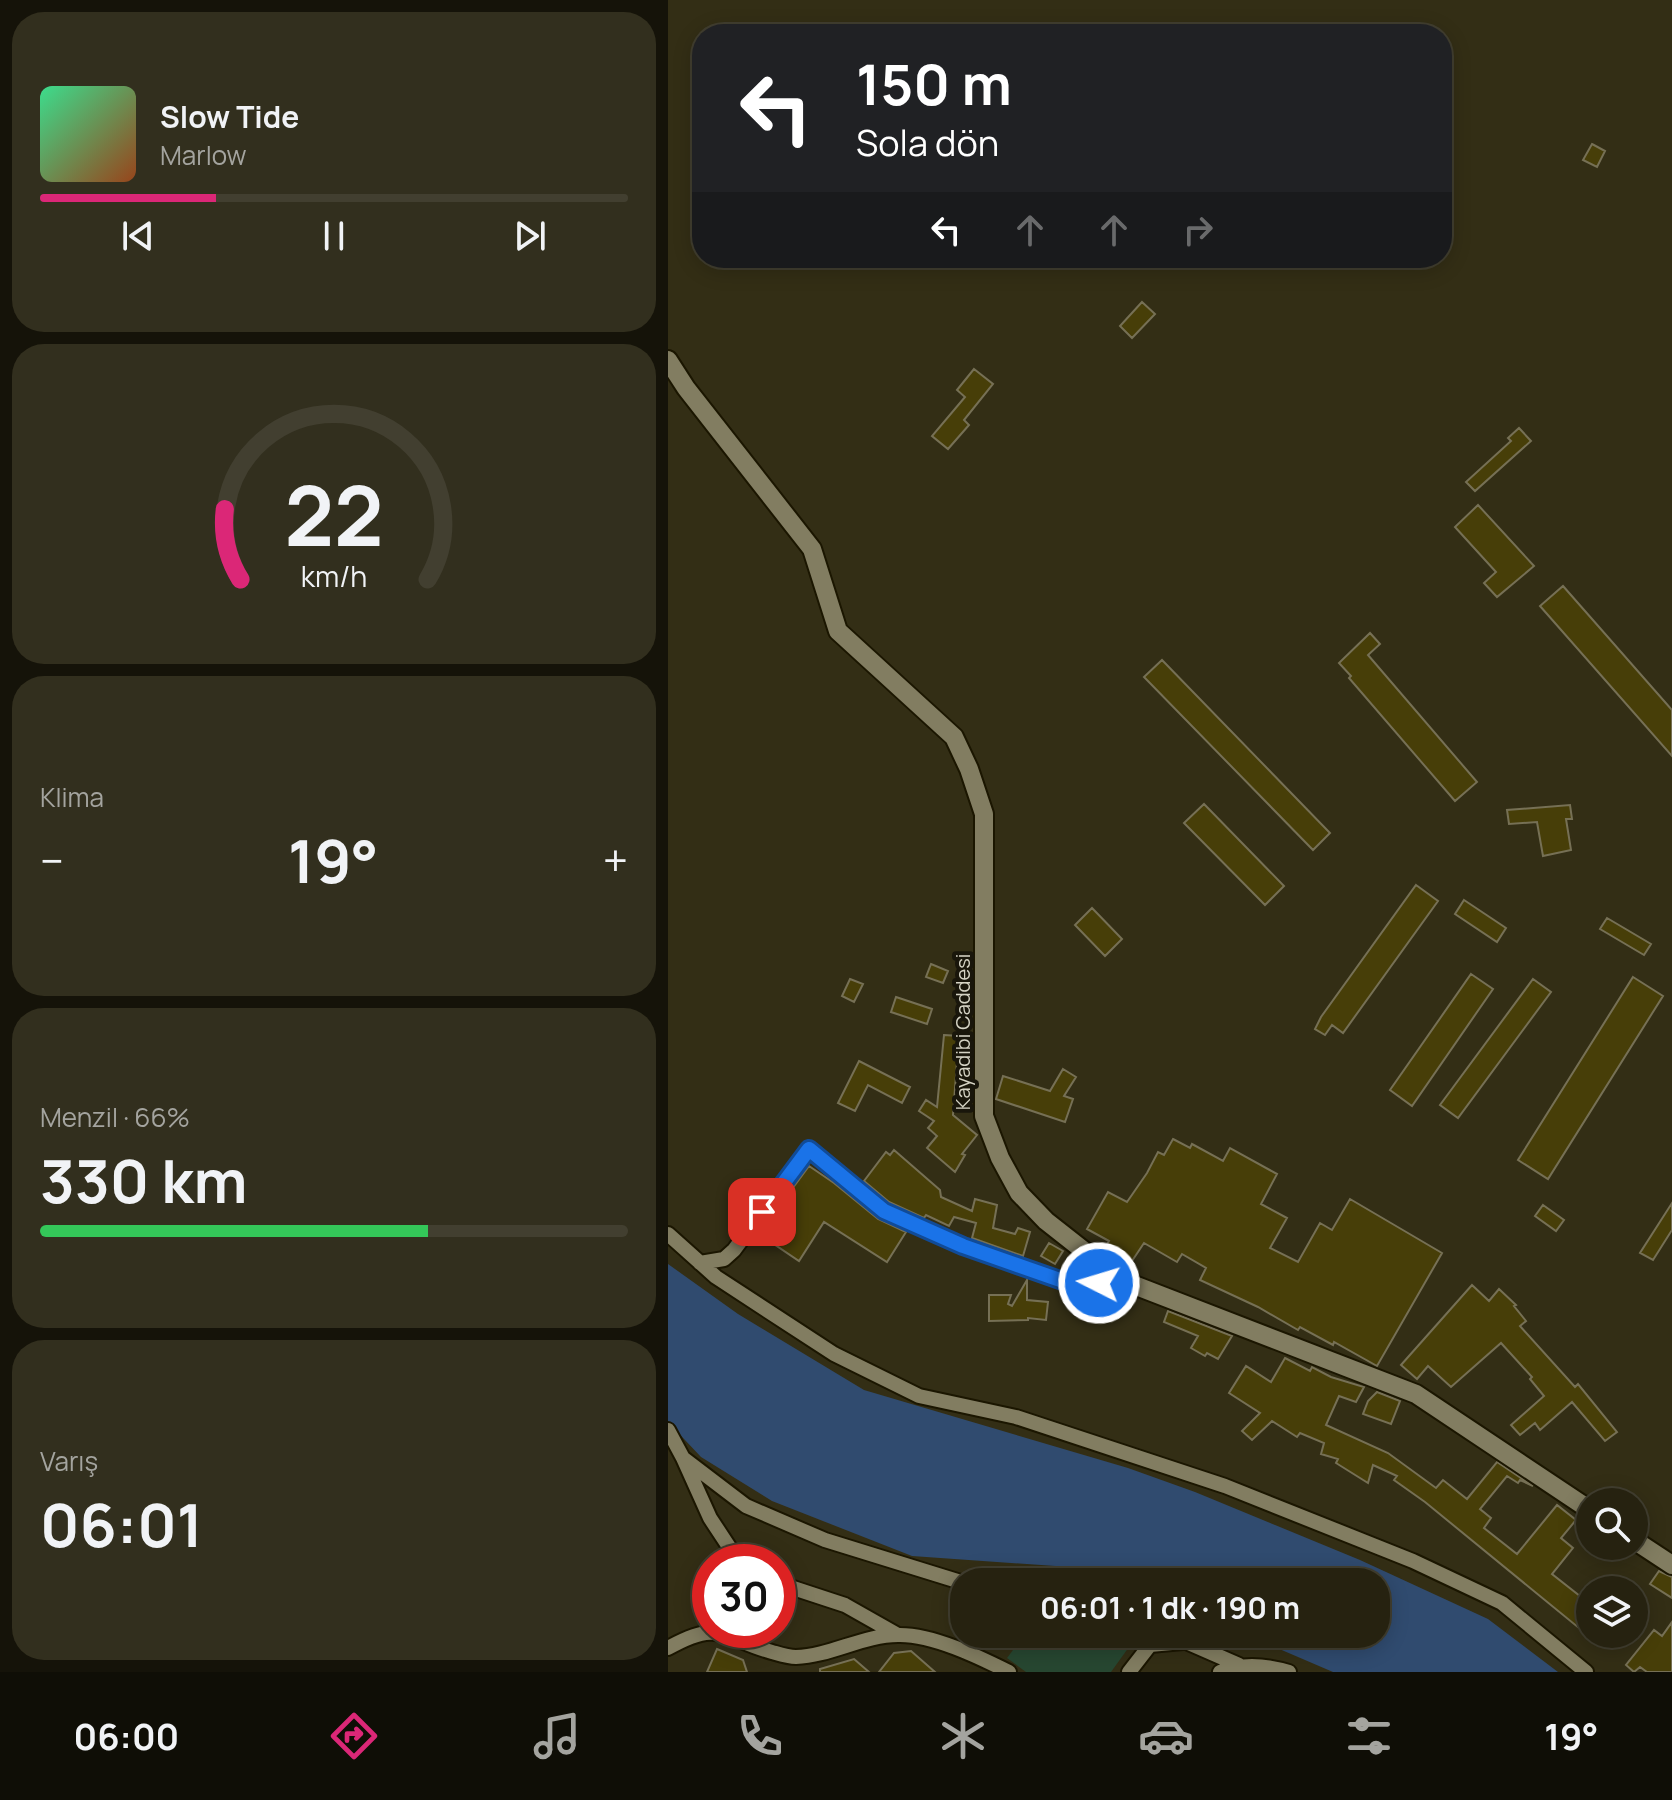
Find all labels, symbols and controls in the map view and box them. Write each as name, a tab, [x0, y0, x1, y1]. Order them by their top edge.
text: 150 m	[856, 45, 1012, 122]
icon: left	[724, 56, 828, 160]
text: Slow Tide	[160, 96, 299, 137]
text: Sola dön	[856, 118, 999, 167]
text: Marlow	[160, 137, 247, 173]
icon: left	[924, 208, 968, 252]
icon: ahead	[1008, 208, 1052, 252]
icon: ahead	[1092, 208, 1136, 252]
icon: right	[1176, 208, 1220, 252]
icon: previous	[116, 214, 160, 258]
icon: pause	[312, 214, 356, 258]
icon: next	[508, 214, 552, 258]
text: 22	[284, 457, 384, 571]
text: km/h	[301, 557, 367, 596]
text: Klima	[40, 779, 104, 815]
text: 19°	[288, 819, 378, 901]
text: −	[40, 830, 64, 890]
text: +	[603, 830, 628, 890]
street label: Kayadibi Caddesi	[949, 954, 976, 1110]
text: Menzil · 66%	[40, 1099, 190, 1135]
text: 330 km	[40, 1139, 247, 1221]
pin	[728, 1178, 796, 1246]
icon: arrive	[740, 1190, 784, 1234]
position arrow	[1057, 1241, 1141, 1325]
text: Varış	[40, 1443, 98, 1479]
text: 06:01	[40, 1483, 203, 1565]
map controls	[1576, 1488, 1648, 1648]
button: search	[1576, 1488, 1648, 1560]
speed limit sign: 30	[692, 1544, 796, 1648]
button: layers	[1576, 1576, 1648, 1648]
text: 06:01 · 1 dk · 190 m	[1040, 1587, 1300, 1628]
icon: directions	[326, 1708, 382, 1764]
icon: music	[529, 1708, 585, 1764]
icon: phone	[732, 1708, 788, 1764]
icon: climate	[935, 1708, 991, 1764]
icon: car	[1138, 1708, 1194, 1764]
icon: filters	[1341, 1708, 1397, 1764]
text: 06:00	[73, 1712, 179, 1761]
text: 19°	[1544, 1712, 1599, 1761]

